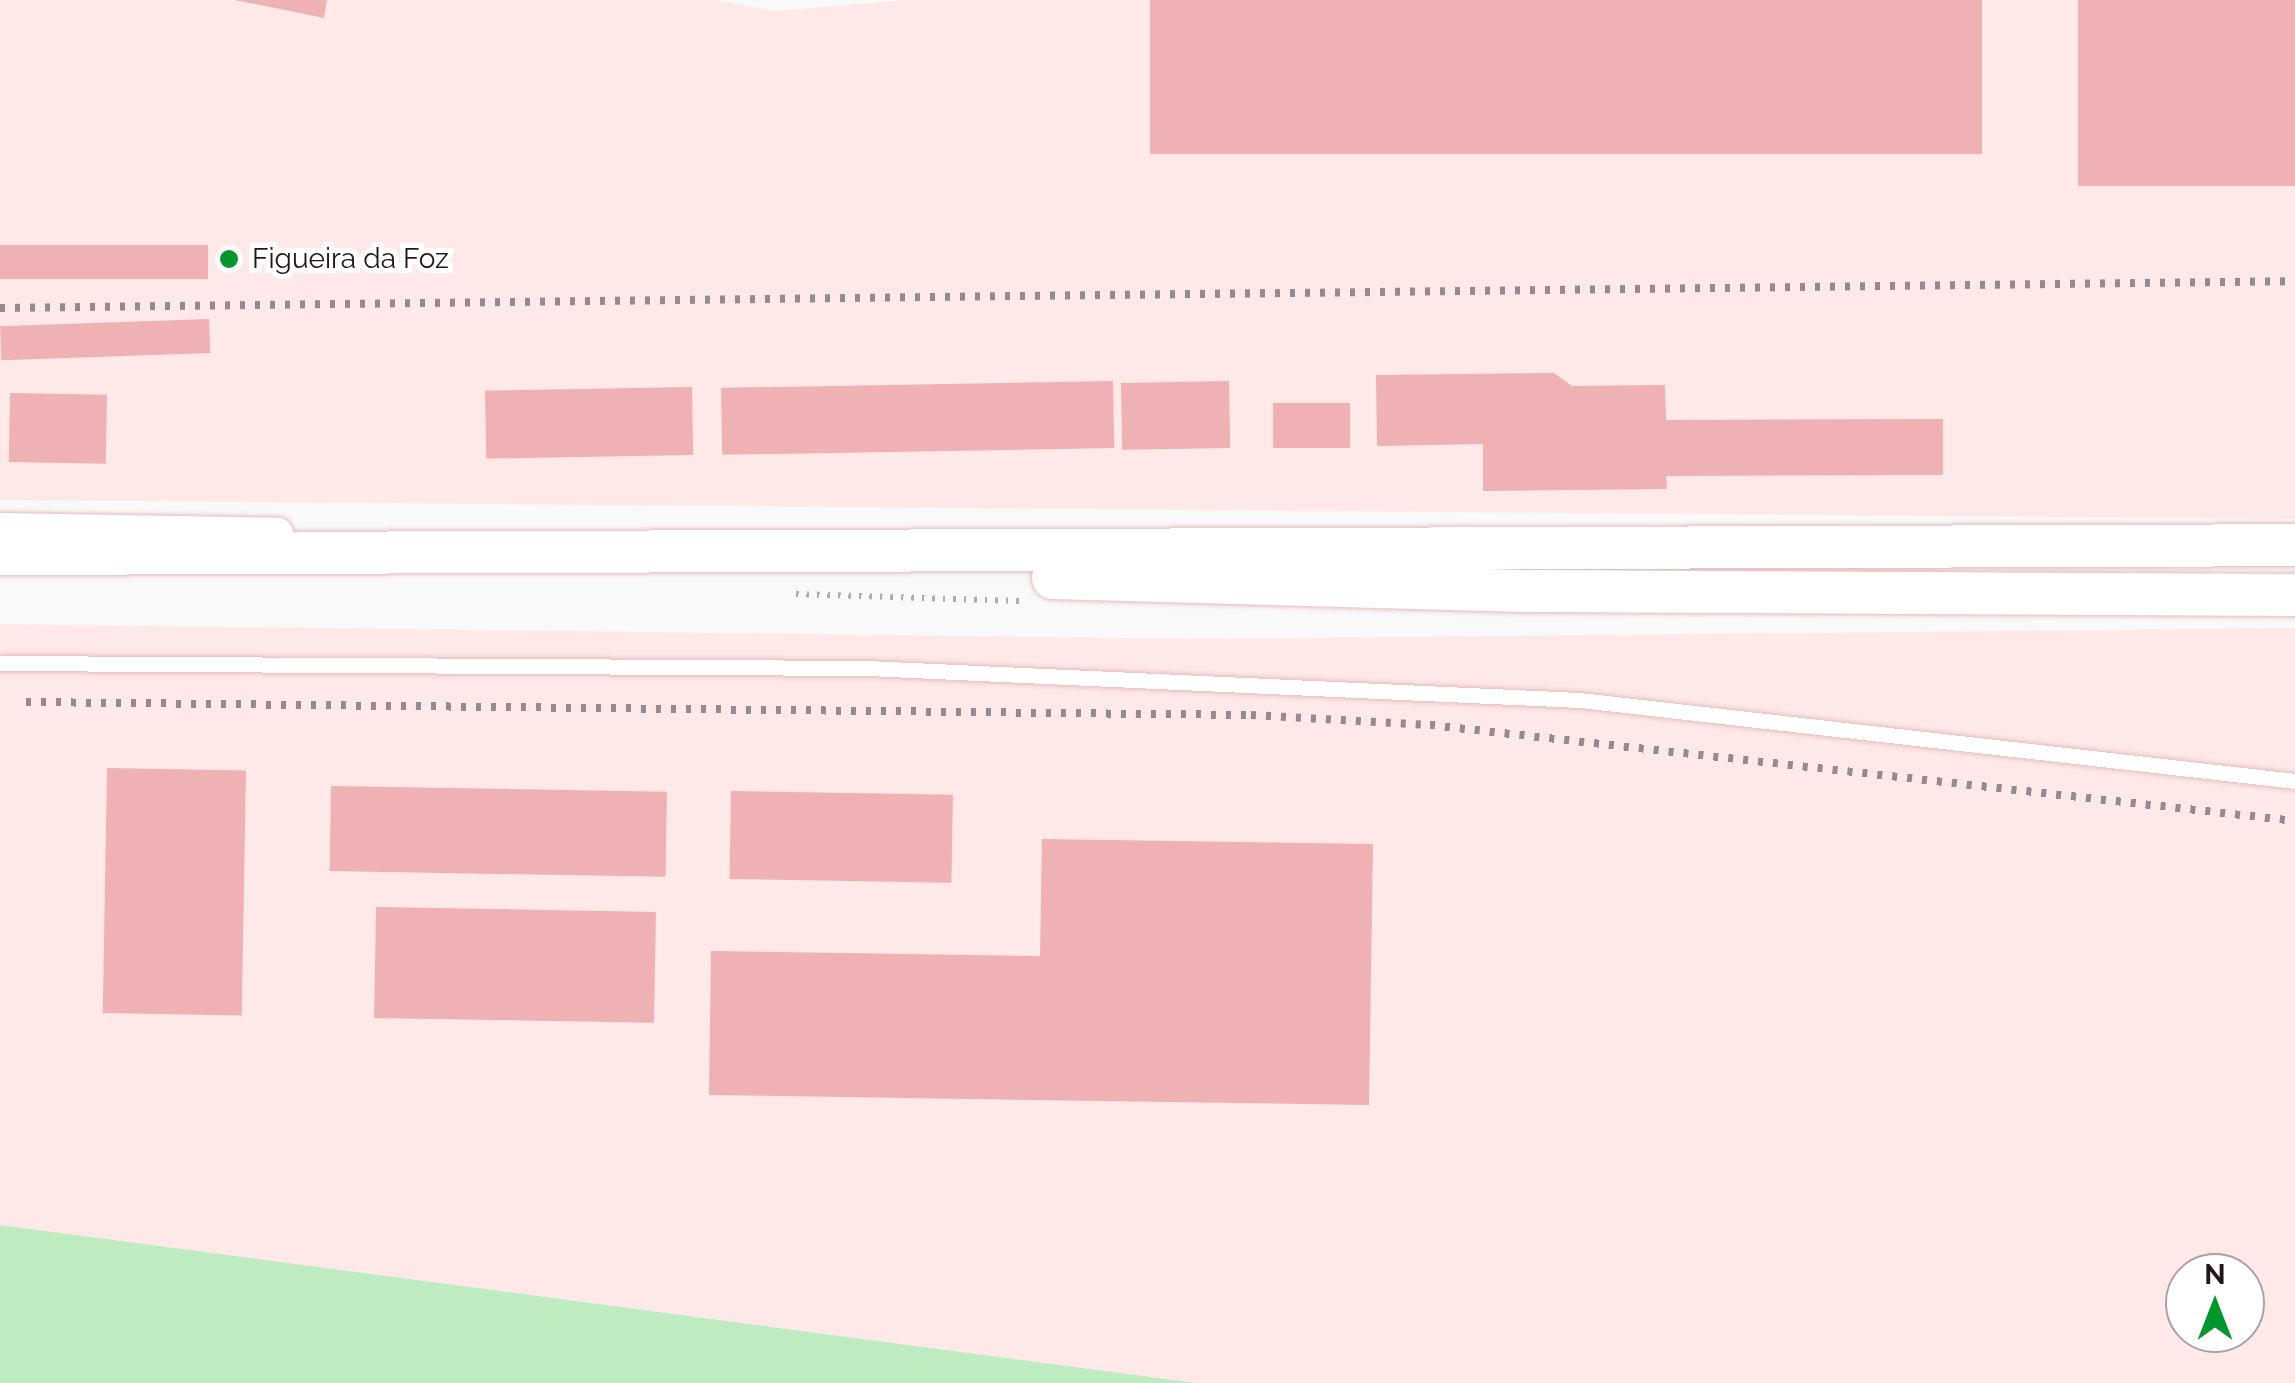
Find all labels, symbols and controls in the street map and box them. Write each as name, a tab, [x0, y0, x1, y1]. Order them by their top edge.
place label: Figueira da Foz	[252, 242, 449, 276]
marker: Figueira da Foz	[216, 246, 242, 272]
north arrow	[2165, 1253, 2265, 1353]
text: N	[2204, 1258, 2226, 1291]

